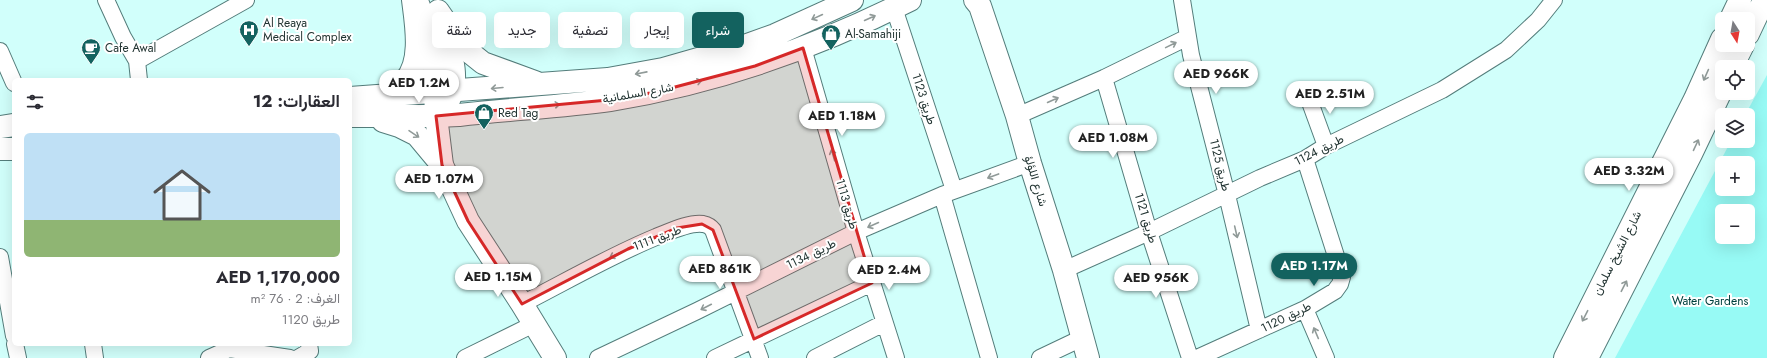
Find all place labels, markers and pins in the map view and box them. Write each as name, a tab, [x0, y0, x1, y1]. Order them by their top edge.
place label: Al Reaya Medical Complex	[263, 14, 352, 46]
hospital icon: Al Reaya Medical Complex	[238, 19, 260, 47]
shop icon: Al-Samahiji	[820, 23, 842, 51]
place label: Al-Samahiji	[845, 25, 901, 43]
cafe icon: Cafe Awal	[80, 37, 102, 65]
place label: Cafe Awal	[105, 39, 156, 57]
pin: AED 966K	[1175, 61, 1257, 95]
pin: AED 1.2M	[378, 70, 460, 104]
pin: AED 2.51M	[1284, 81, 1376, 115]
shop icon: Red Tag	[473, 102, 495, 130]
pin: AED 1.18M	[796, 103, 888, 137]
place label: Red Tag	[498, 104, 538, 122]
pin: AED 1.08M	[1067, 125, 1159, 159]
pin: AED 3.32M	[1583, 158, 1675, 192]
pin: AED 1.07M	[393, 166, 485, 200]
pin: AED 1.17M	[1268, 253, 1360, 287]
pin: AED 861K	[679, 256, 761, 290]
pin: AED 2.4M	[848, 257, 930, 291]
pin: AED 1.15M	[452, 264, 544, 298]
pin: AED 956K	[1115, 265, 1197, 299]

